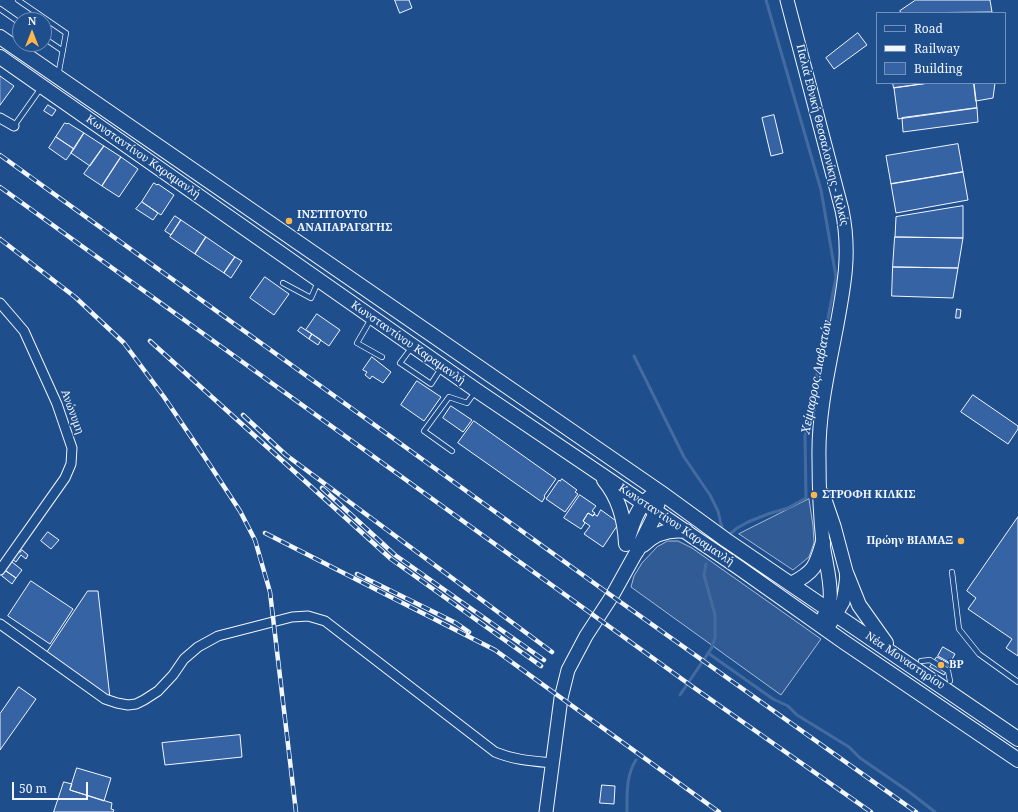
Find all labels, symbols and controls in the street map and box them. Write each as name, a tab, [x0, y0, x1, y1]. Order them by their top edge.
north arrow	[12, 12, 52, 52]
legend	[876, 12, 1006, 84]
text: N	[28, 13, 36, 28]
text: Road	[914, 20, 943, 37]
text: Railway	[914, 40, 960, 57]
street label: Παλιά Εθνική Θεσσαλονίκης - Κιλκίς	[793, 43, 851, 227]
text: Building	[914, 60, 962, 77]
street label: Κωνσταντίνου Καραμανλή	[83, 112, 203, 202]
place label: ΙΝΣΤΙΤΟΥΤΟ ΑΝΑΠΑΡΑΓΩΓΗΣ	[297, 208, 392, 234]
marker: ΙΝΣΤΙΤΟΥΤΟ ΑΝΑΠΑΡΑΓΩΓΗΣ	[284, 216, 294, 226]
street label: Κωνσταντίνου Καραμανλή	[348, 298, 468, 388]
water label: Χείμαρρος Διαβατών	[799, 319, 835, 435]
street label: Ανώνυμη	[58, 388, 86, 436]
street label: Κωνσταντίνου Καραμανλή	[616, 481, 736, 569]
place label: ΣΤΡΟΦΗ ΚΙΛΚΙΣ	[822, 488, 916, 502]
marker: ΣΤΡΟΦΗ ΚΙΛΚΙΣ	[809, 490, 819, 500]
place label: Πρώην ΒΙΑΜΑΞ	[866, 534, 953, 548]
marker: Πρώην ΒΙΑΜΑΞ	[956, 536, 966, 546]
street label: Νέα Μοναστηρίου	[863, 630, 947, 692]
place label: BP	[949, 658, 963, 672]
marker: BP	[936, 660, 946, 670]
scale bar	[14, 774, 90, 800]
text: 50 m	[19, 780, 47, 797]

